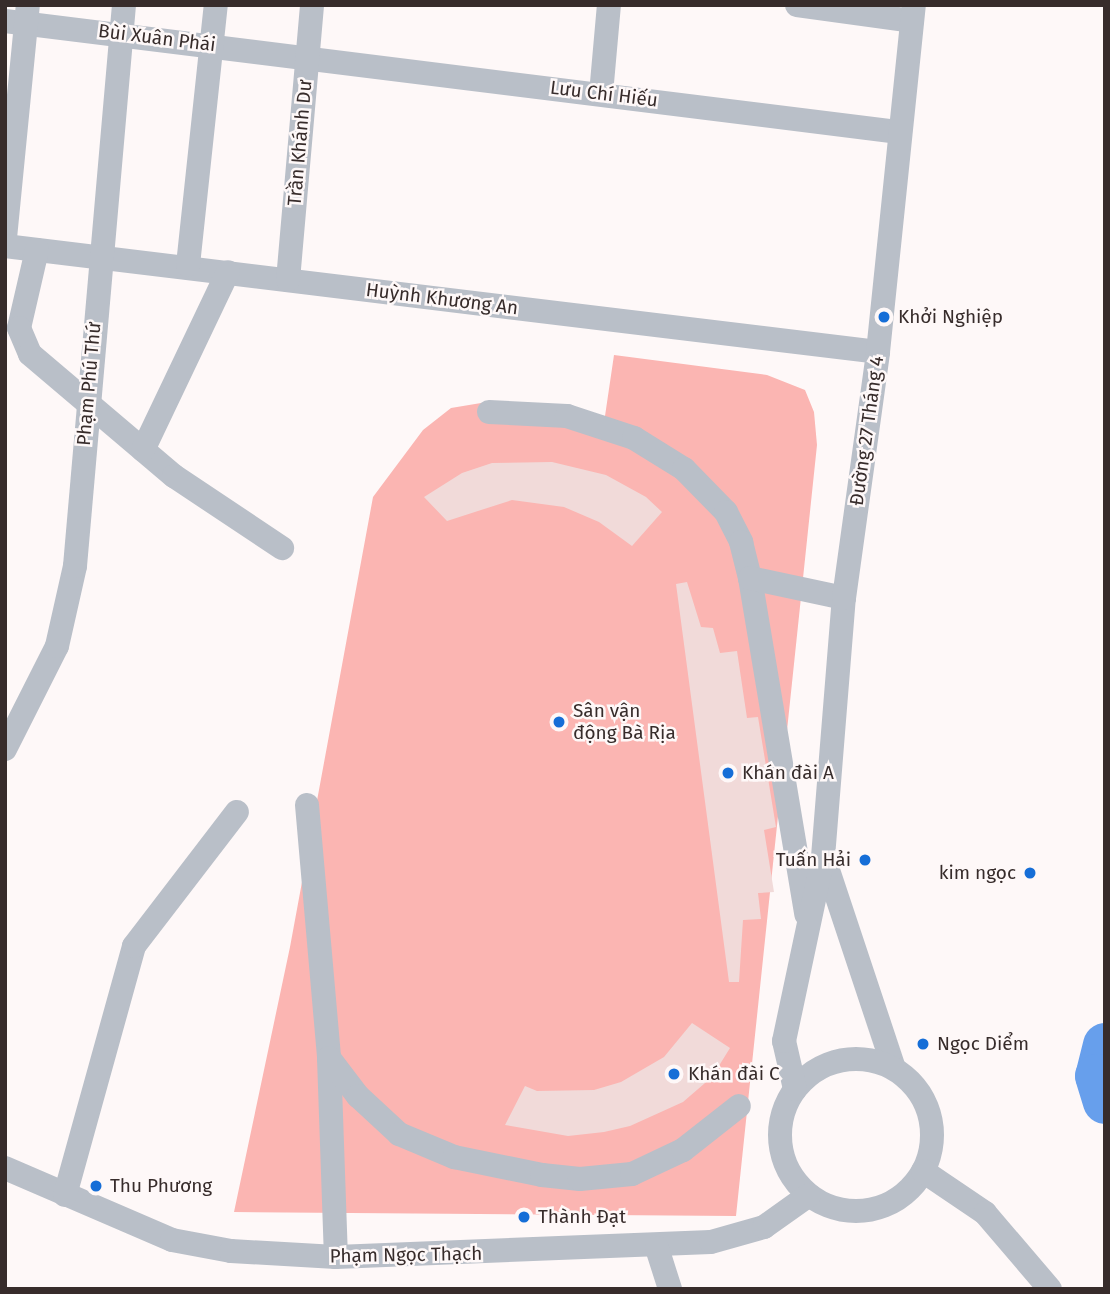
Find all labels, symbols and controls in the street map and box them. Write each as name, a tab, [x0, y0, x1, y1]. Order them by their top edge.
street label: Bùi Xuân Phái	[97, 19, 217, 57]
street label: Lưu Chí Hiếu	[549, 76, 659, 112]
street label: Trần Khánh Dư	[283, 79, 317, 207]
street label: Huỳnh Khương An	[364, 278, 520, 320]
place label: Khởi Nghiệp	[898, 306, 1003, 328]
marker: Khởi Nghiệp	[876, 309, 892, 325]
street label: Phạm Phú Thứ	[72, 321, 106, 447]
street label: Đường 27 Tháng 4	[845, 355, 889, 507]
place label: Sân vận động Bà Rịa	[573, 700, 676, 744]
marker: Sân vận động Bà Rịa	[551, 714, 567, 730]
place label: Khán đài A	[742, 762, 834, 784]
marker: Khán đài A	[720, 765, 736, 781]
place label: Tuấn Hải	[776, 849, 851, 871]
marker: Tuấn Hải	[857, 852, 873, 868]
place label: kim ngọc	[939, 862, 1016, 884]
marker: kim ngọc	[1022, 865, 1038, 881]
place label: Ngọc Diểm	[937, 1033, 1029, 1055]
marker: Ngọc Diểm	[915, 1036, 931, 1052]
place label: Khán đài C	[688, 1063, 780, 1085]
marker: Khán đài C	[666, 1066, 682, 1082]
place label: Thu Phương	[110, 1175, 212, 1197]
marker: Thu Phương	[88, 1178, 104, 1194]
place label: Thành Đạt	[538, 1206, 626, 1228]
marker: Thành Đạt	[516, 1209, 532, 1225]
street label: Phạm Ngọc Thạch	[329, 1242, 483, 1268]

